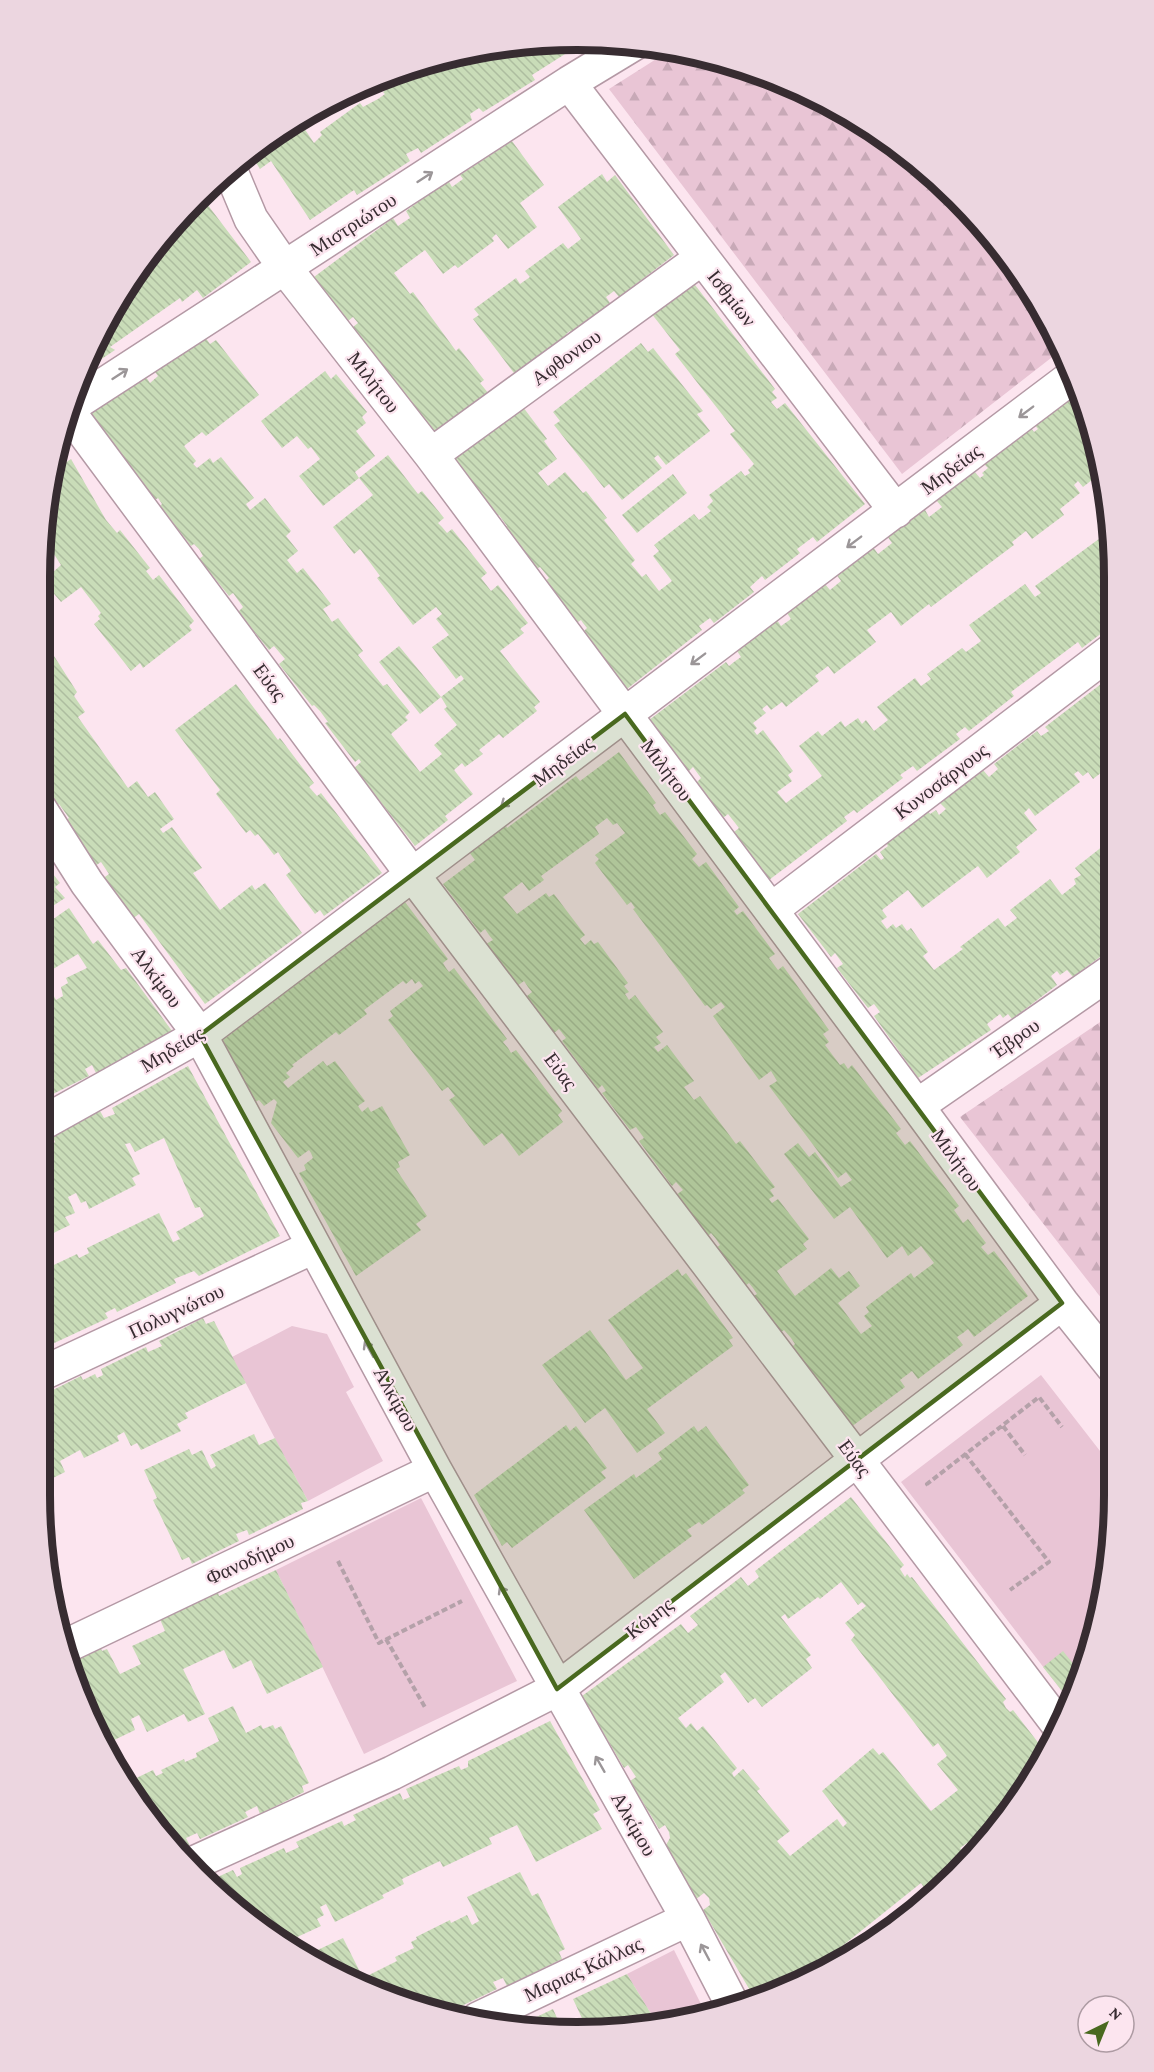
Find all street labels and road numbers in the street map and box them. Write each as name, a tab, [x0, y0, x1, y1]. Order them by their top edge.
street label: Μιστριώτου	[306, 188, 401, 261]
street label: Ισθμίων	[702, 265, 761, 331]
street label: Αφθονιου	[527, 325, 605, 390]
street label: Μιλήτου	[343, 347, 405, 417]
street label: Μηδείας	[916, 439, 986, 500]
street label: Εύας	[249, 659, 291, 705]
street label: Μηδείας	[528, 731, 598, 792]
street label: Μιλήτου	[636, 735, 697, 806]
street label: Κυνοσάργους	[890, 739, 993, 824]
street label: Αλκίμου	[126, 942, 187, 1012]
street label: Έβρου	[986, 1013, 1044, 1064]
street label: Μηδείας	[136, 1022, 208, 1077]
street label: Εύας	[540, 1048, 582, 1094]
street label: Μιλήτου	[926, 1125, 987, 1196]
street label: Πολυγνώτου	[125, 1279, 228, 1344]
street label: Αλκίμου	[369, 1363, 423, 1436]
street label: Εύας	[834, 1435, 876, 1481]
street label: Φανοδήμου	[202, 1529, 298, 1590]
street label: Κόμης	[621, 1593, 678, 1644]
street label: Αλκίμου	[606, 1788, 661, 1860]
street label: Μαριας Κάλλας	[520, 1932, 646, 2007]

